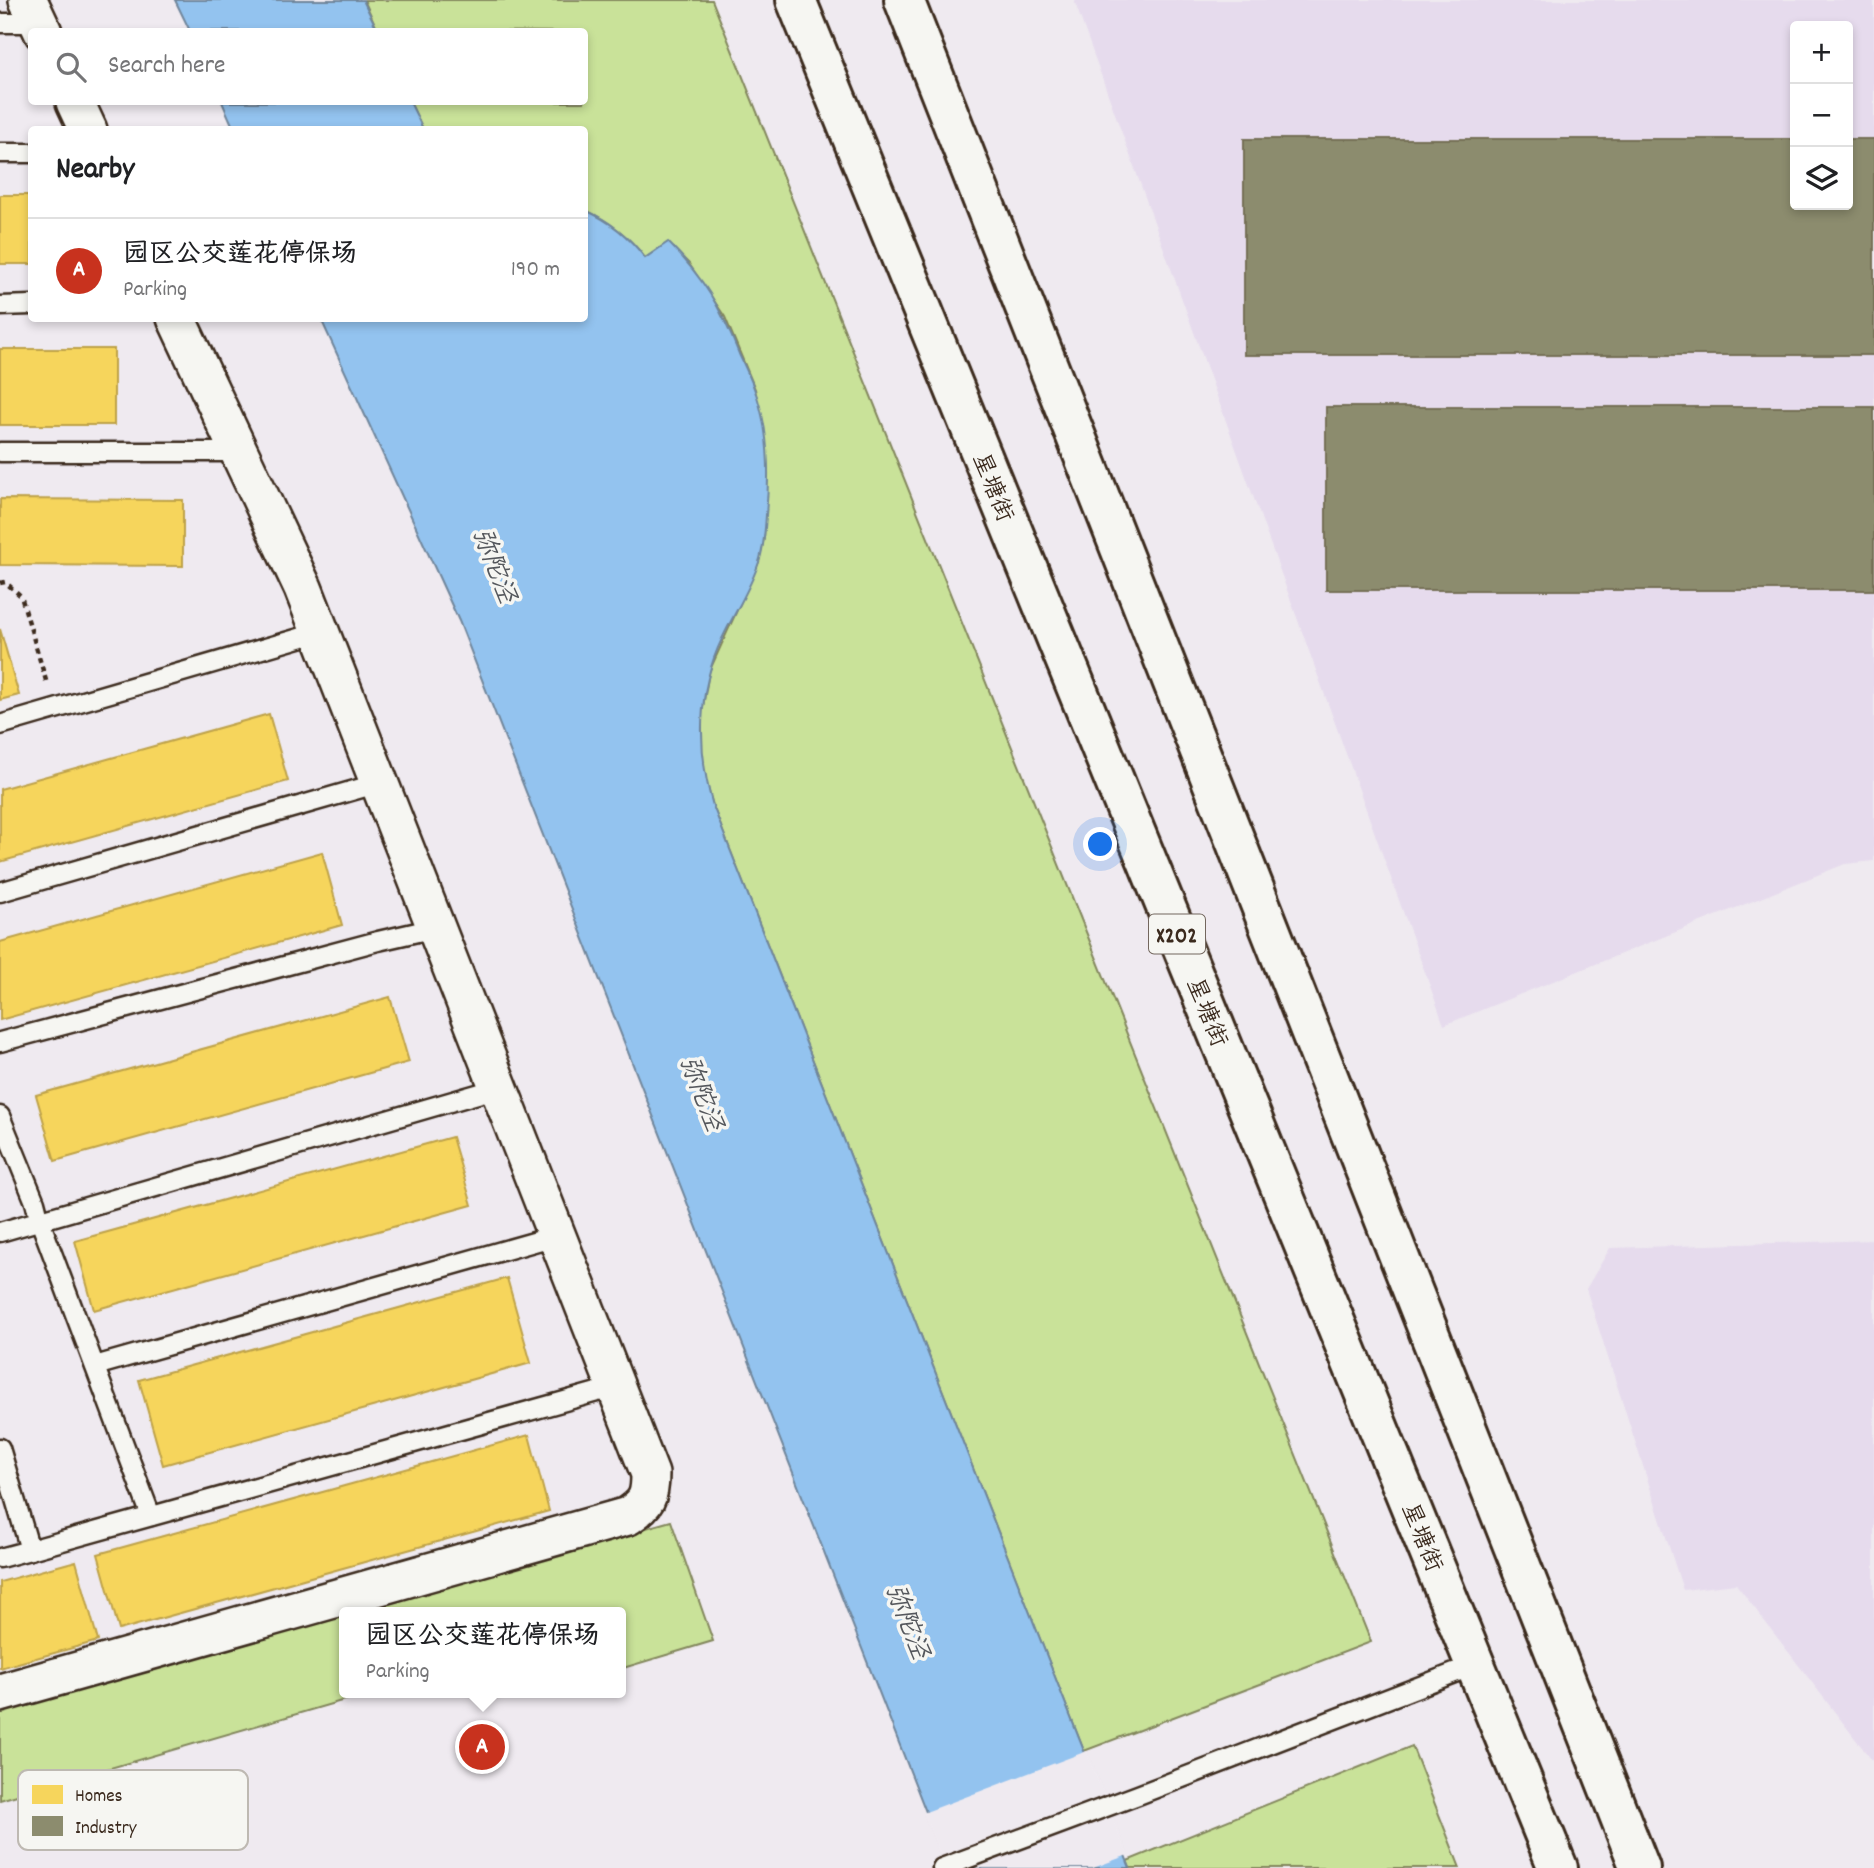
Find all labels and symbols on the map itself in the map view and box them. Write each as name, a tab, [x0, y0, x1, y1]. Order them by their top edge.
street label: 星塘街	[962, 448, 1020, 528]
water label: 弥陀泾	[461, 523, 524, 610]
your location	[1083, 827, 1117, 861]
road number: X202	[1149, 914, 1205, 953]
street label: 星塘街	[1176, 973, 1234, 1053]
water label: 弥陀泾	[668, 1051, 731, 1138]
street label: 星塘街	[1391, 1498, 1449, 1578]
water label: 弥陀泾	[874, 1579, 937, 1666]
pin: A	[459, 1721, 505, 1773]
legend	[18, 1770, 248, 1850]
text: Homes	[75, 1784, 123, 1811]
text: Industry	[75, 1816, 137, 1843]

